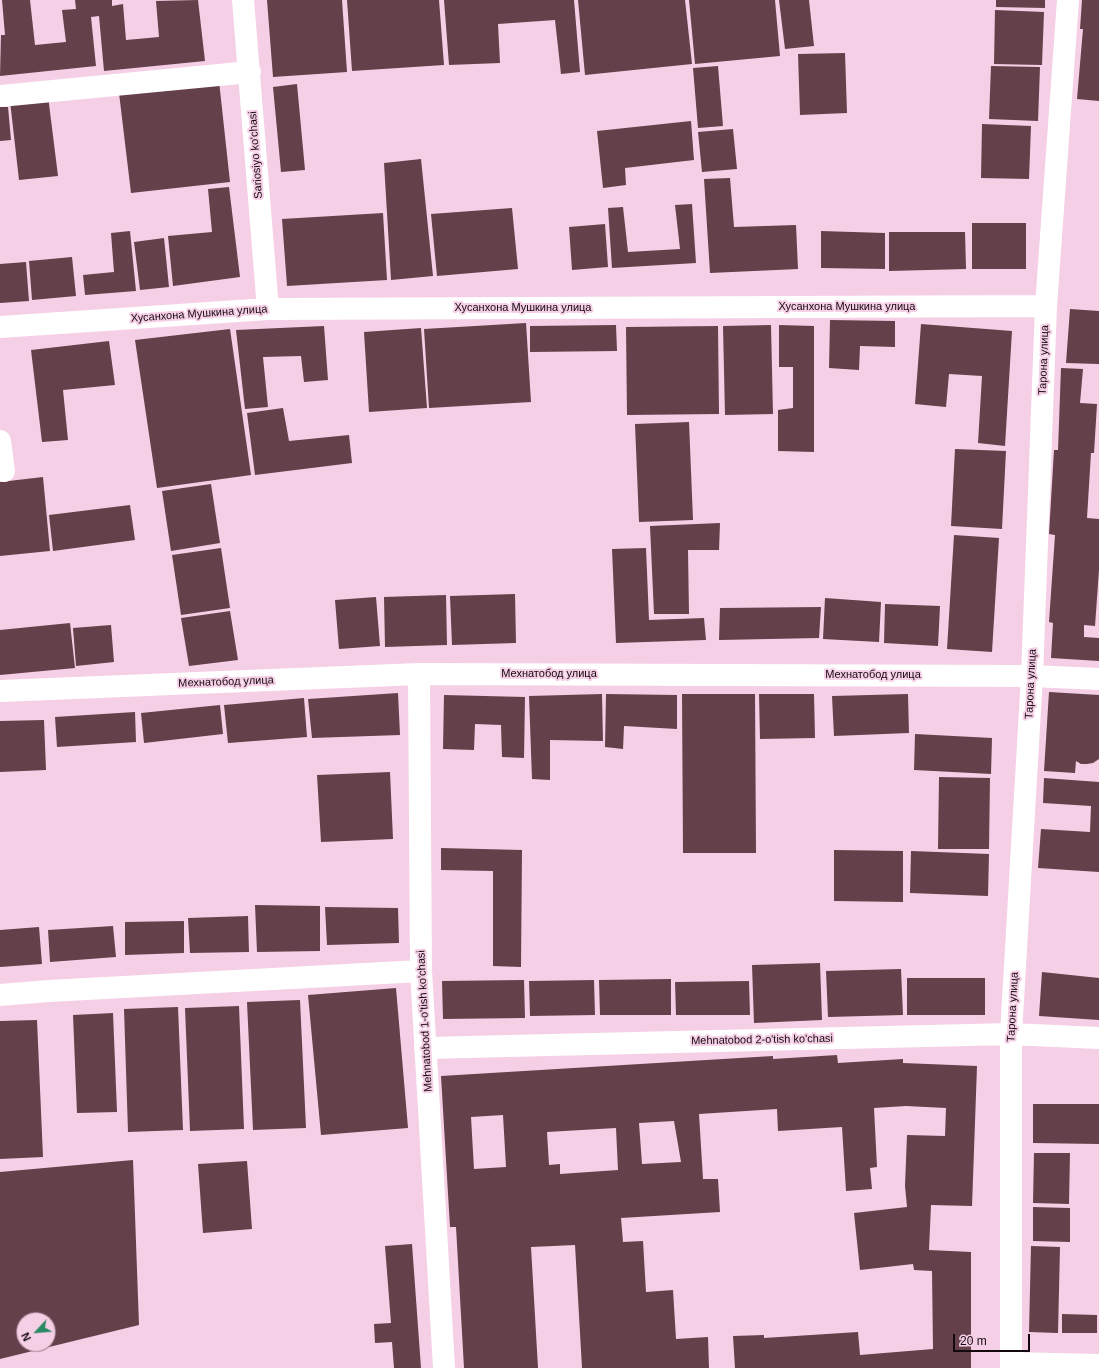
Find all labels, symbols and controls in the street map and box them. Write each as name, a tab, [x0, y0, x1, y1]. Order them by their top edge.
street label: Sariosiyo ko'chasi	[246, 111, 266, 199]
street label: Хусанхона Мушкина улица	[779, 300, 915, 314]
street label: Хусанхона Мушкина улица	[455, 301, 591, 315]
street label: Хусанхона Мушкина улица	[130, 303, 268, 325]
street label: Тарона улица	[1036, 325, 1052, 395]
street label: Тарона улица	[1023, 649, 1039, 719]
street label: Мехнатобод улица	[501, 667, 597, 681]
street label: Мехнатобод улица	[825, 668, 921, 682]
street label: Мехнатобод улица	[178, 674, 274, 690]
street label: Mehnatobod 1-o'tish ko'chasi	[415, 950, 435, 1092]
street label: Тарона улица	[1005, 972, 1021, 1042]
street label: Mehnatobod 2-o'tish ko'chasi	[691, 1032, 833, 1048]
north arrow	[16, 1312, 56, 1352]
scale bar	[955, 1326, 1032, 1352]
text: N	[19, 1331, 33, 1343]
text: 20 m	[960, 1334, 987, 1348]

